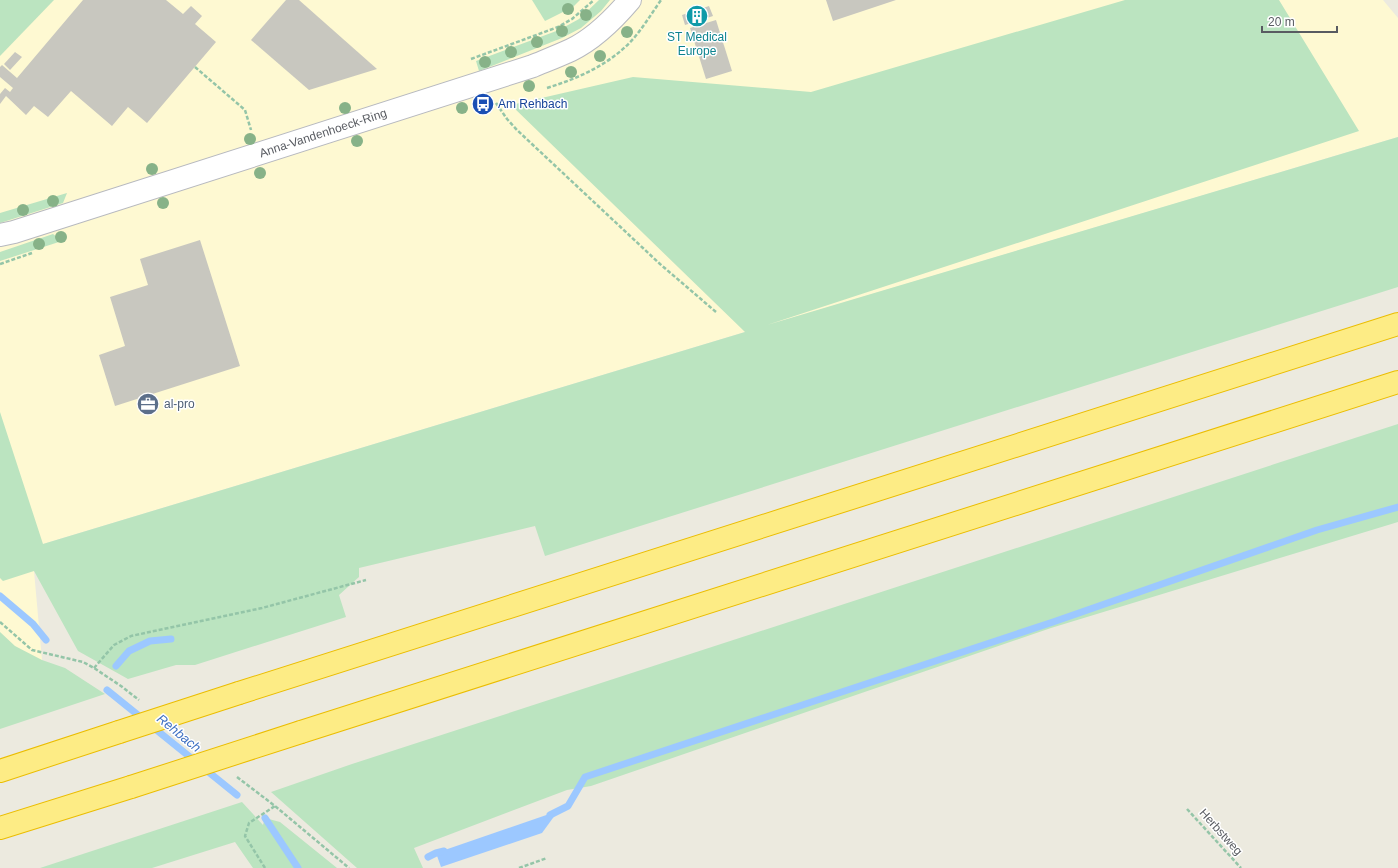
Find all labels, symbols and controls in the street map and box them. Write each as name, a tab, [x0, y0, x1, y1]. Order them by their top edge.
building icon: ST Medical Europe	[684, 3, 710, 29]
scale bar	[1262, 8, 1337, 34]
text: 20 m	[1268, 15, 1295, 29]
place label: ST Medical Europe	[667, 30, 727, 58]
bus stop icon: Am Rehbach	[470, 91, 496, 117]
place label: Am Rehbach	[498, 97, 567, 111]
street label: Anna-Vandenhoeck-Ring	[257, 106, 389, 160]
office icon: al-pro	[135, 391, 161, 417]
place label: al-pro	[164, 397, 195, 411]
water label: Rehbach	[154, 711, 204, 755]
street label: Herbstweg	[1197, 806, 1245, 858]

